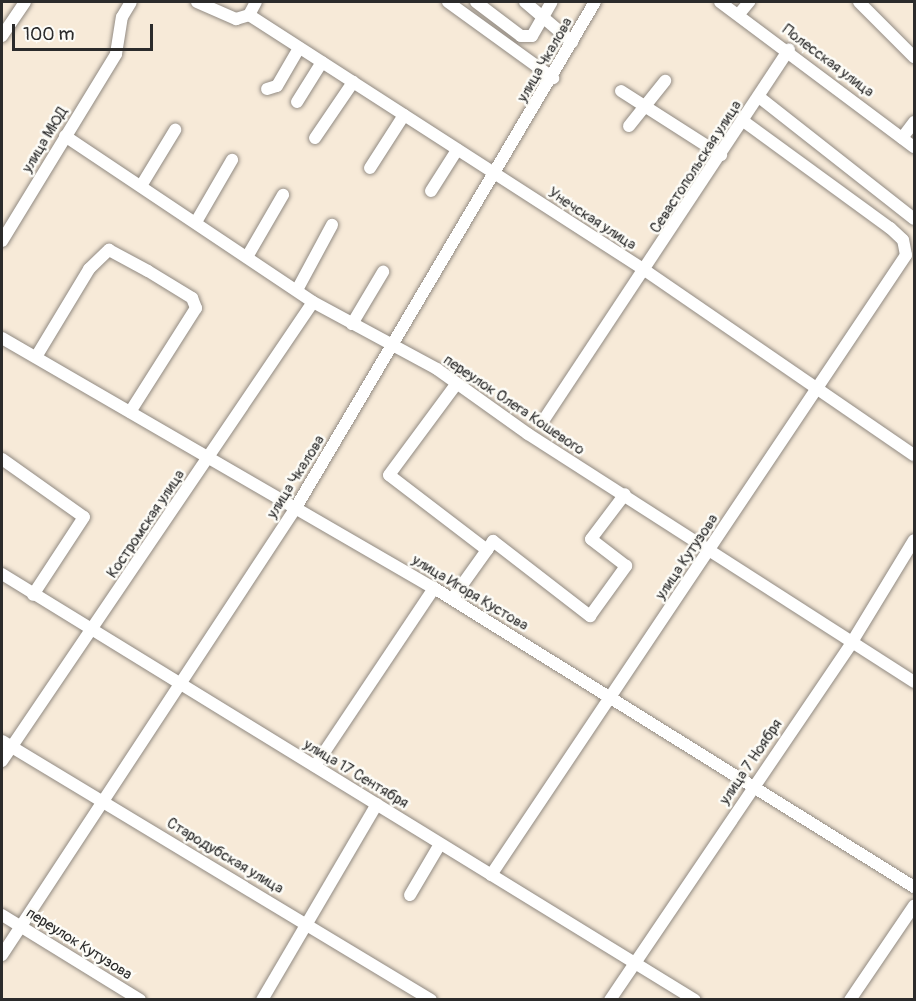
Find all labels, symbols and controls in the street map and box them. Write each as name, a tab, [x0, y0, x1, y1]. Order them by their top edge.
scale bar	[15, 12, 156, 50]
street label: улица Чкалова	[514, 15, 576, 105]
street label: Полесская улица	[779, 21, 877, 101]
text: 100 m	[23, 23, 75, 46]
street label: Севастопольская улица	[646, 97, 746, 237]
street label: улица МЮД	[18, 104, 72, 176]
street label: Унечская улица	[545, 184, 639, 254]
street label: переулок Олега Кошевого	[440, 351, 588, 459]
street label: улица Чкалова	[263, 432, 329, 522]
street label: Костромская улица	[103, 467, 189, 581]
street label: улица Кутузова	[652, 511, 722, 603]
street label: улица Игоря Кустова	[409, 551, 531, 635]
street label: улица 7 Ноября	[716, 716, 786, 808]
street label: улица 17 Сентября	[300, 736, 412, 812]
street label: Стародубская улица	[163, 814, 287, 898]
street label: переулок Кутузова	[23, 904, 135, 984]

